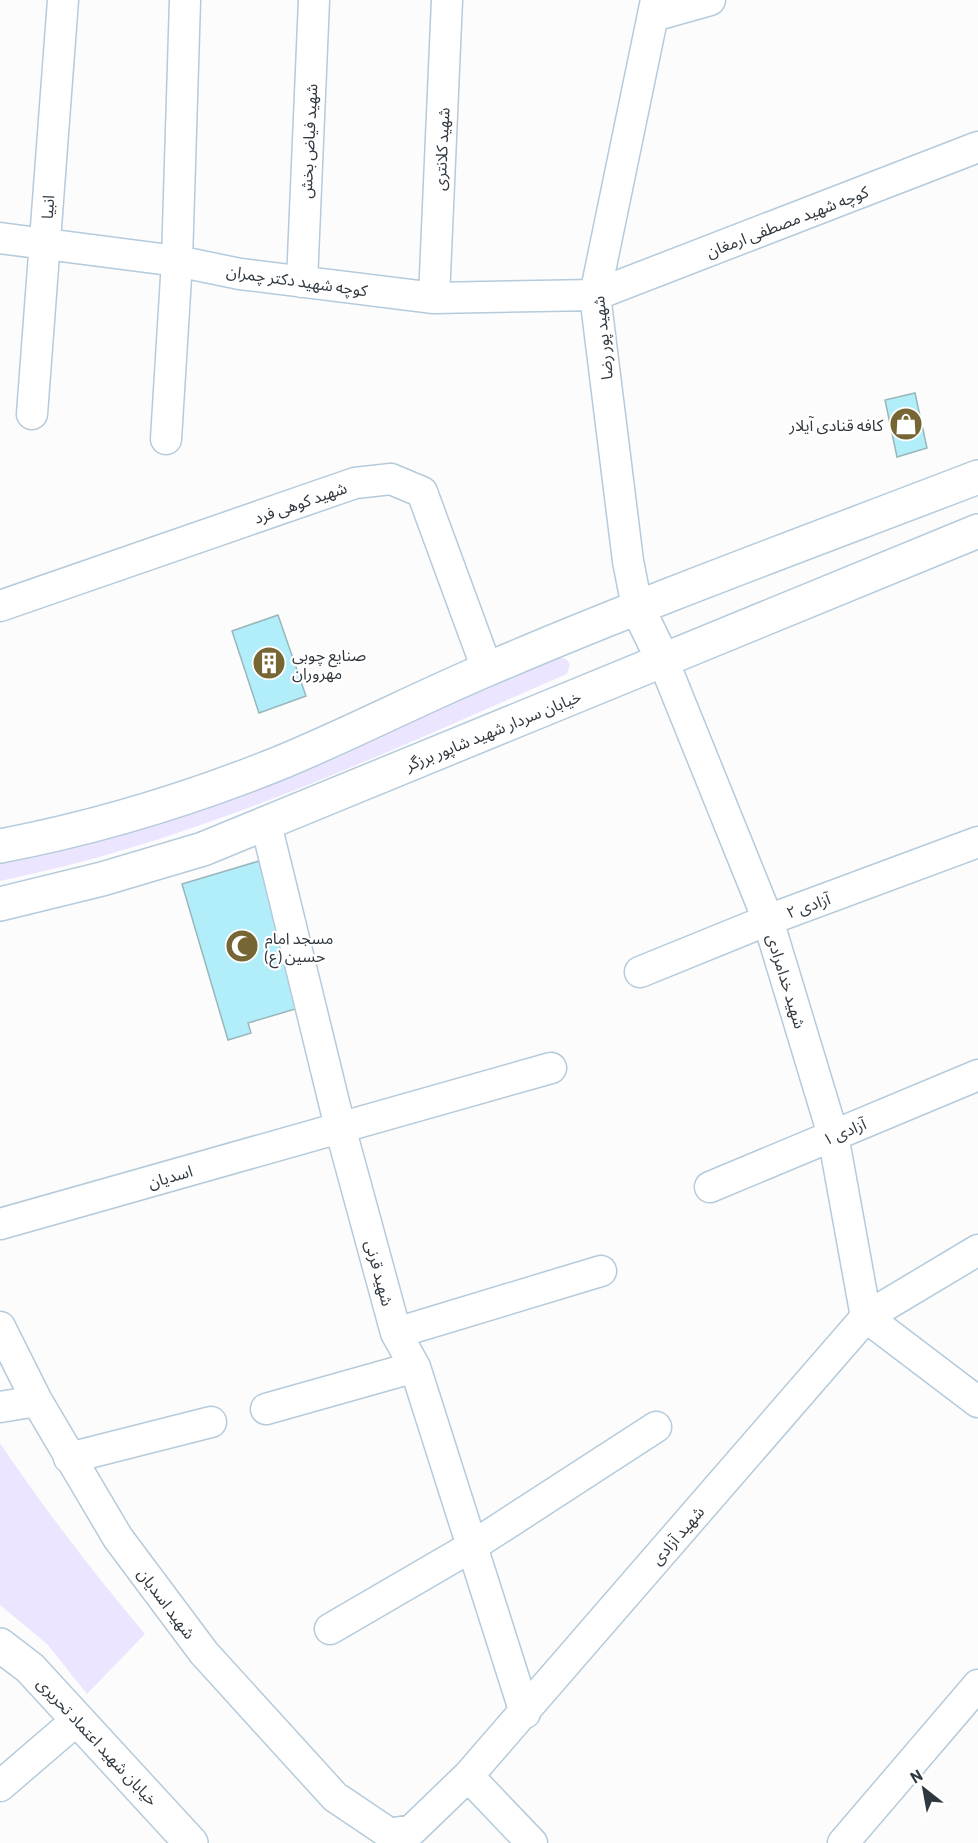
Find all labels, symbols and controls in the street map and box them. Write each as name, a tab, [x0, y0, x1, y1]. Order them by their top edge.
street label: شهید فیاض بخش	[296, 83, 321, 199]
street label: شهید کلانتری	[429, 107, 454, 191]
street label: کوچه شهید مصطفی ارمغان	[703, 181, 872, 263]
street label: انبیا	[37, 194, 57, 220]
street label: کوچه شهید دکتر چمران	[225, 261, 369, 301]
street label: شهید پور رضا	[588, 295, 618, 381]
shop icon: کافه قنادی آیلار	[888, 406, 924, 442]
place label: کافه قنادی آیلار	[788, 415, 883, 435]
street label: شهید کوهی فرد	[251, 477, 349, 528]
building icon: صنایع چوبی مهروران	[251, 645, 287, 681]
place label: صنایع چوبی مهروران	[292, 645, 366, 683]
street label: خیابان سردار شهید شاپور برزگر	[401, 686, 584, 776]
street label: آزادی ۲	[784, 888, 834, 923]
mosque icon: مسجد امام حسین (ع)	[224, 928, 260, 964]
place label: مسجد امام حسین (ع)	[264, 928, 334, 969]
street label: شهید خدامرادی	[763, 931, 810, 1031]
street label: آزادی ۱	[819, 1113, 870, 1149]
street label: اسدیان	[146, 1161, 195, 1192]
street label: شهید قرنی	[361, 1238, 398, 1308]
street label: شهید آزادی	[646, 1502, 708, 1569]
street label: شهید اسدیان	[133, 1564, 200, 1643]
street label: خیابان شهید اعتماد تحریری	[33, 1673, 162, 1810]
north arrow	[894, 1759, 954, 1819]
text: N	[907, 1765, 925, 1787]

